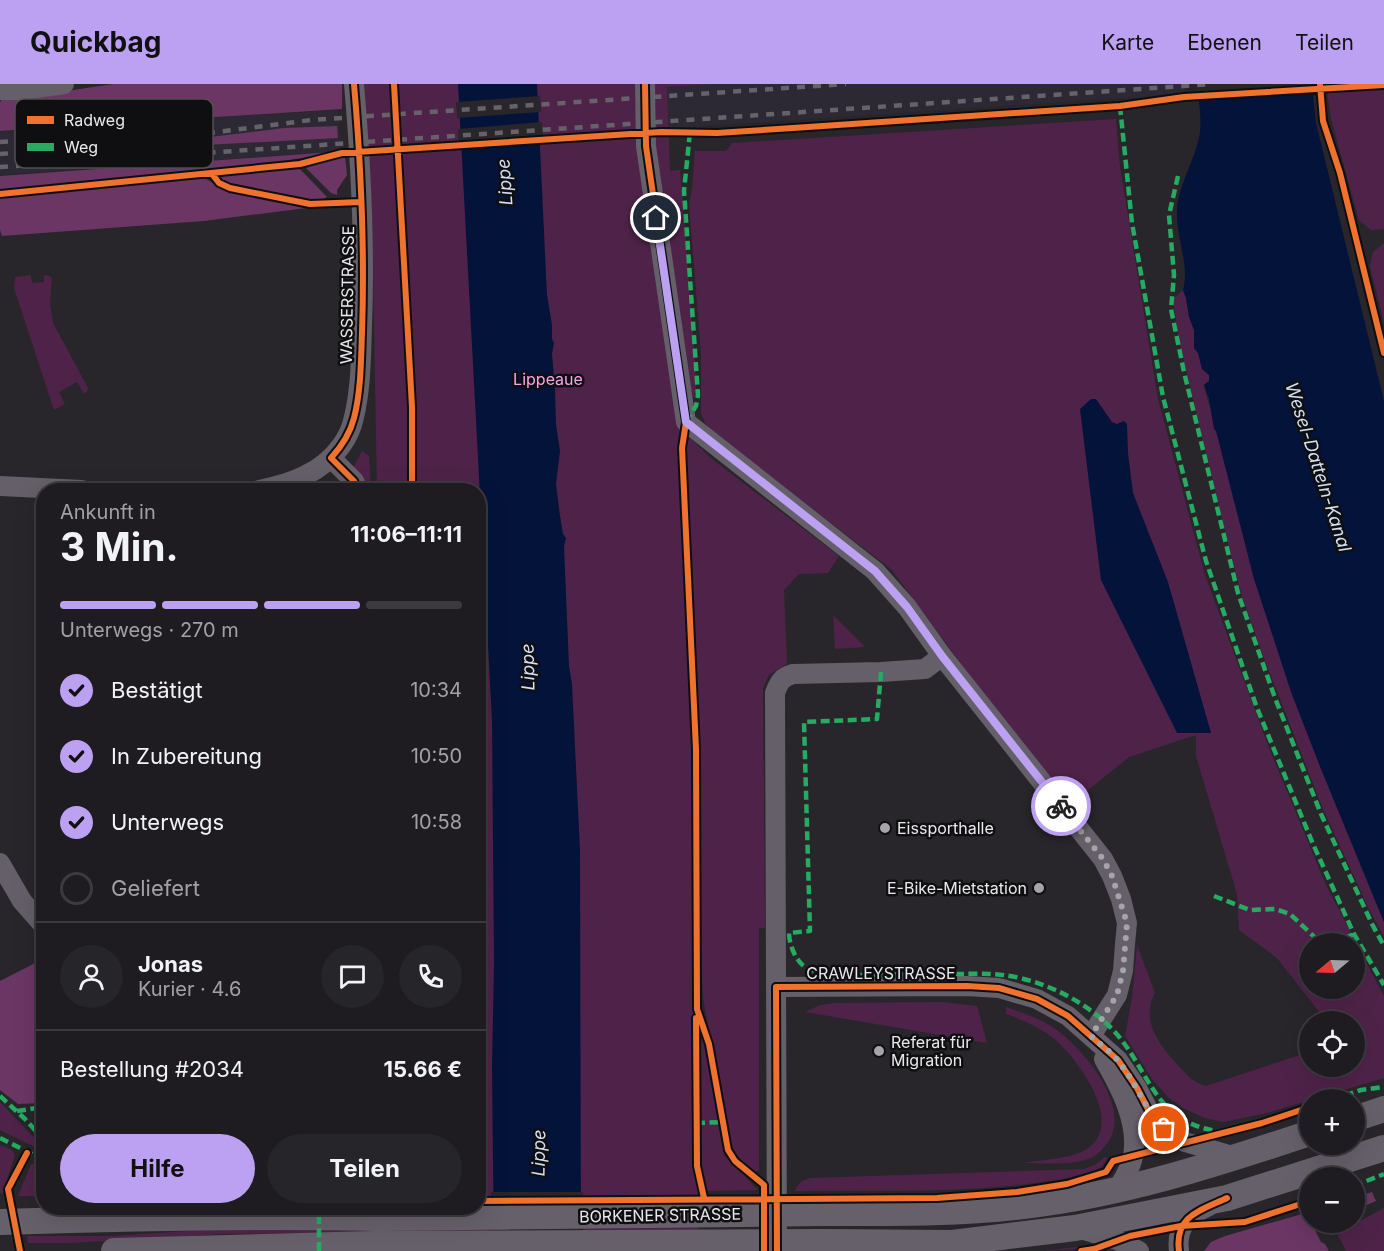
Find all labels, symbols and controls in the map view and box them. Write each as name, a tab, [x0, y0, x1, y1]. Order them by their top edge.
text: Quickbag	[30, 25, 161, 59]
text: Karte	[1101, 30, 1154, 55]
text: Ebenen	[1187, 30, 1262, 55]
text: Teilen	[1295, 30, 1354, 55]
legend	[15, 99, 213, 168]
text: Radweg	[64, 110, 125, 130]
text: Weg	[64, 137, 98, 157]
water label: Lippe	[492, 158, 517, 206]
pin	[630, 192, 681, 243]
icon: home	[639, 201, 672, 234]
street label: WASSERSTRASSE	[336, 226, 358, 364]
park label: Lippeaue	[513, 369, 583, 389]
water label: Wesel-Datteln-Kanal	[1281, 379, 1356, 555]
text: Ankunft in	[60, 500, 156, 524]
text: 11:06–11:11	[350, 521, 462, 547]
text: 3 Min.	[60, 523, 179, 570]
text: Unterwegs · 270 m	[60, 618, 239, 642]
water label: Lippe	[517, 643, 538, 691]
icon: check	[60, 674, 93, 707]
text: Bestätigt	[111, 677, 203, 703]
text: 10:34	[410, 678, 462, 702]
icon: check	[60, 740, 93, 773]
text: In Zubereitung	[111, 743, 262, 769]
text: 10:50	[411, 744, 462, 768]
courier	[1031, 776, 1091, 836]
icon: bike	[1045, 790, 1078, 823]
icon: check	[60, 806, 93, 839]
text: Unterwegs	[111, 809, 224, 835]
text: 10:58	[411, 810, 462, 834]
place label: Eissporthalle	[897, 818, 994, 838]
marker: Eissporthalle	[878, 821, 892, 835]
text: Geliefert	[111, 875, 200, 901]
place label: E-Bike-Mietstation	[887, 878, 1027, 898]
marker: E-Bike-Mietstation	[1032, 881, 1046, 895]
north arrow	[1299, 933, 1365, 999]
map controls	[1299, 933, 1365, 1233]
button: person	[60, 945, 123, 1008]
button: chat	[321, 945, 384, 1008]
button: phone	[399, 945, 462, 1008]
text: Jonas	[138, 951, 203, 977]
street label: CRAWLEYSTRASSE	[806, 963, 956, 983]
text: Kurier · 4.6	[138, 977, 241, 1001]
button: locate	[1299, 1011, 1365, 1077]
place label: Referat für Migration	[891, 1032, 971, 1070]
marker: Referat für Migration	[872, 1044, 886, 1058]
text: Bestellung #2034	[60, 1056, 244, 1082]
text: 15.66 €	[383, 1056, 462, 1082]
button: +	[1299, 1089, 1365, 1155]
pin	[1138, 1103, 1189, 1154]
icon: bag	[1147, 1112, 1180, 1145]
water label: Lippe	[528, 1129, 549, 1177]
button: Hilfe	[60, 1134, 255, 1203]
button: Teilen	[267, 1134, 462, 1203]
button: −	[1299, 1167, 1365, 1233]
street label: BORKENER STRASSE	[579, 1204, 741, 1226]

